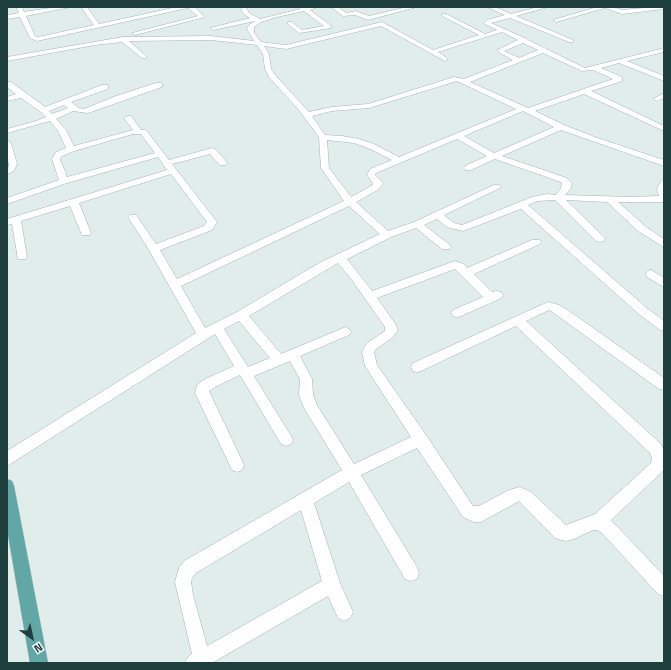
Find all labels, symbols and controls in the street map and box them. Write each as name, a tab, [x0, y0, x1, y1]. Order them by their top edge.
north arrow	[12, 618, 52, 658]
text: N	[31, 639, 46, 657]

